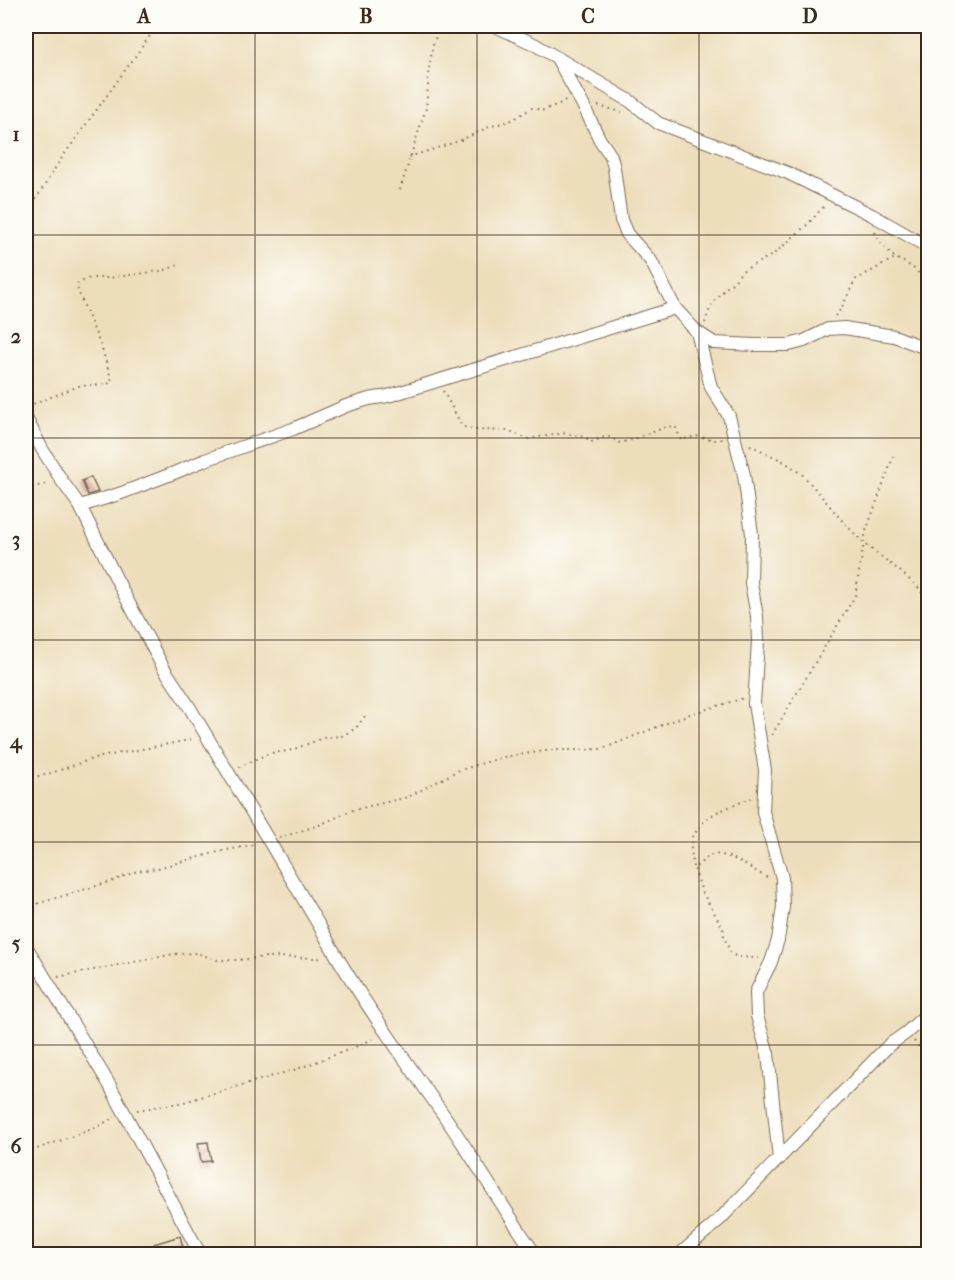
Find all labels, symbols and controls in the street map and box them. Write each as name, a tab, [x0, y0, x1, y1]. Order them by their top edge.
text: A	[136, 5, 152, 28]
text: B	[359, 5, 373, 28]
text: C	[581, 5, 595, 28]
text: D	[802, 5, 818, 28]
text: 1	[12, 123, 20, 146]
text: 2	[11, 325, 21, 348]
text: 3	[12, 528, 20, 551]
text: 4	[9, 730, 23, 754]
text: 5	[12, 932, 21, 955]
text: 6	[11, 1135, 23, 1158]

